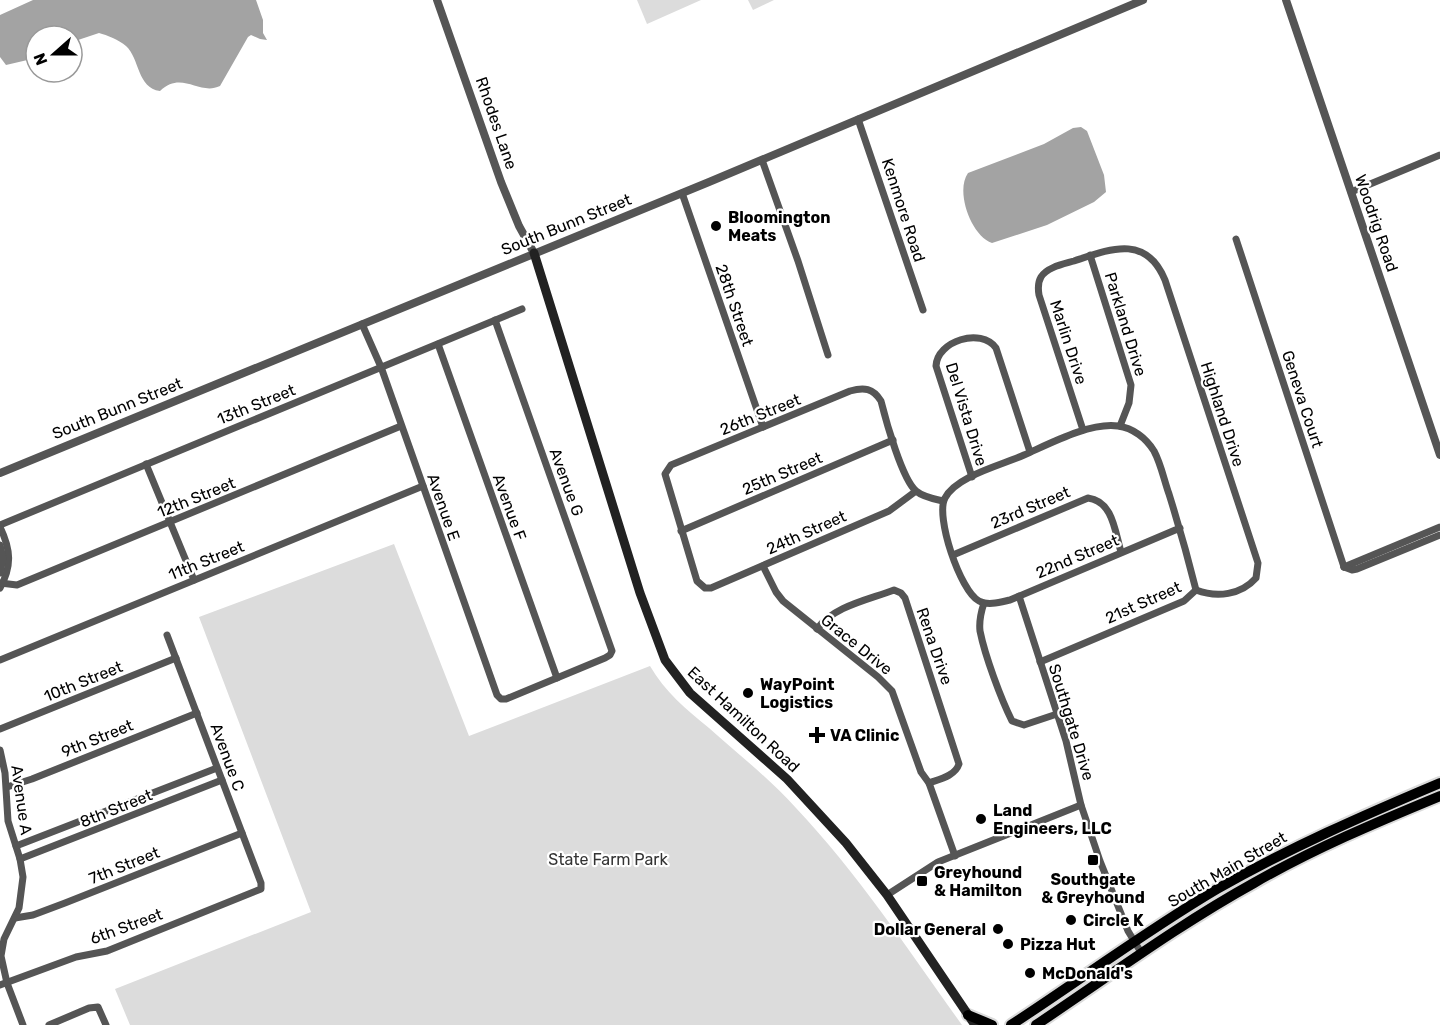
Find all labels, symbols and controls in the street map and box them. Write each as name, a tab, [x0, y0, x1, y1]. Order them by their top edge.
north arrow	[24, 24, 84, 84]
text: N	[30, 50, 51, 68]
street label: Rhodes Lane	[472, 74, 521, 172]
street label: Kenmore Road	[878, 156, 929, 264]
street label: Woodrig Road	[1351, 172, 1402, 274]
street label: South Bunn Street	[498, 190, 634, 259]
place label: Bloomington Meats	[728, 208, 831, 245]
marker: Bloomington Meats	[709, 219, 723, 233]
street label: 28th Street	[712, 262, 757, 349]
street label: Parkland Drive	[1101, 270, 1150, 378]
street label: Marlin Drive	[1046, 298, 1091, 387]
street label: Geneva Court	[1278, 348, 1327, 450]
street label: Highland Drive	[1197, 359, 1248, 469]
street label: Del Vista Drive	[942, 360, 991, 468]
street label: South Bunn Street	[49, 374, 185, 443]
street label: 13th Street	[214, 380, 298, 429]
street label: 26th Street	[717, 390, 803, 439]
street label: Avenue G	[545, 446, 588, 519]
street label: 25th Street	[739, 448, 825, 499]
street label: Avenue E	[423, 471, 464, 543]
street label: Avenue F	[489, 471, 530, 543]
street label: 12th Street	[154, 473, 238, 522]
street label: 23rd Street	[988, 482, 1073, 533]
street label: 24th Street	[763, 506, 849, 558]
street label: 22nd Street	[1033, 530, 1121, 582]
street label: 11th Street	[166, 537, 247, 584]
street label: 21st Street	[1102, 577, 1184, 628]
street label: Rena Drive	[912, 605, 957, 687]
street label: Grace Drive	[817, 610, 896, 679]
street label: 10th Street	[41, 657, 125, 706]
street label: Southgate Drive	[1045, 662, 1098, 783]
street label: East Hamilton Road	[684, 663, 804, 776]
place label: WayPoint Logistics	[760, 675, 835, 712]
marker: WayPoint Logistics	[741, 686, 755, 700]
street label: 9th Street	[59, 715, 136, 761]
street label: Avenue C	[207, 721, 249, 794]
marker: VA Clinic	[808, 726, 826, 744]
place label: VA Clinic	[830, 726, 899, 745]
street label: Avenue A	[7, 764, 36, 836]
street label: 8th Street	[77, 785, 155, 832]
place label: Land Engineers, LLC	[993, 801, 1112, 838]
marker: Land Engineers, LLC	[974, 812, 988, 826]
street label: South Main Street	[1164, 828, 1290, 911]
street label: 7th Street	[86, 843, 162, 888]
park label: State Farm Park	[548, 850, 668, 869]
marker: Southgate & Greyhound	[1086, 853, 1100, 867]
place label: Greyhound & Hamilton	[934, 863, 1022, 900]
place label: Southgate & Greyhound	[1041, 870, 1145, 907]
marker: Greyhound & Hamilton	[915, 874, 929, 888]
street label: 6th Street	[87, 905, 165, 948]
place label: Circle K	[1083, 911, 1144, 930]
marker: Circle K	[1064, 913, 1078, 927]
place label: Dollar General	[874, 920, 986, 939]
marker: Dollar General	[991, 922, 1005, 936]
place label: Pizza Hut	[1020, 935, 1096, 954]
marker: Pizza Hut	[1001, 937, 1015, 951]
place label: McDonald's	[1042, 964, 1133, 983]
marker: McDonald's	[1023, 966, 1037, 980]

